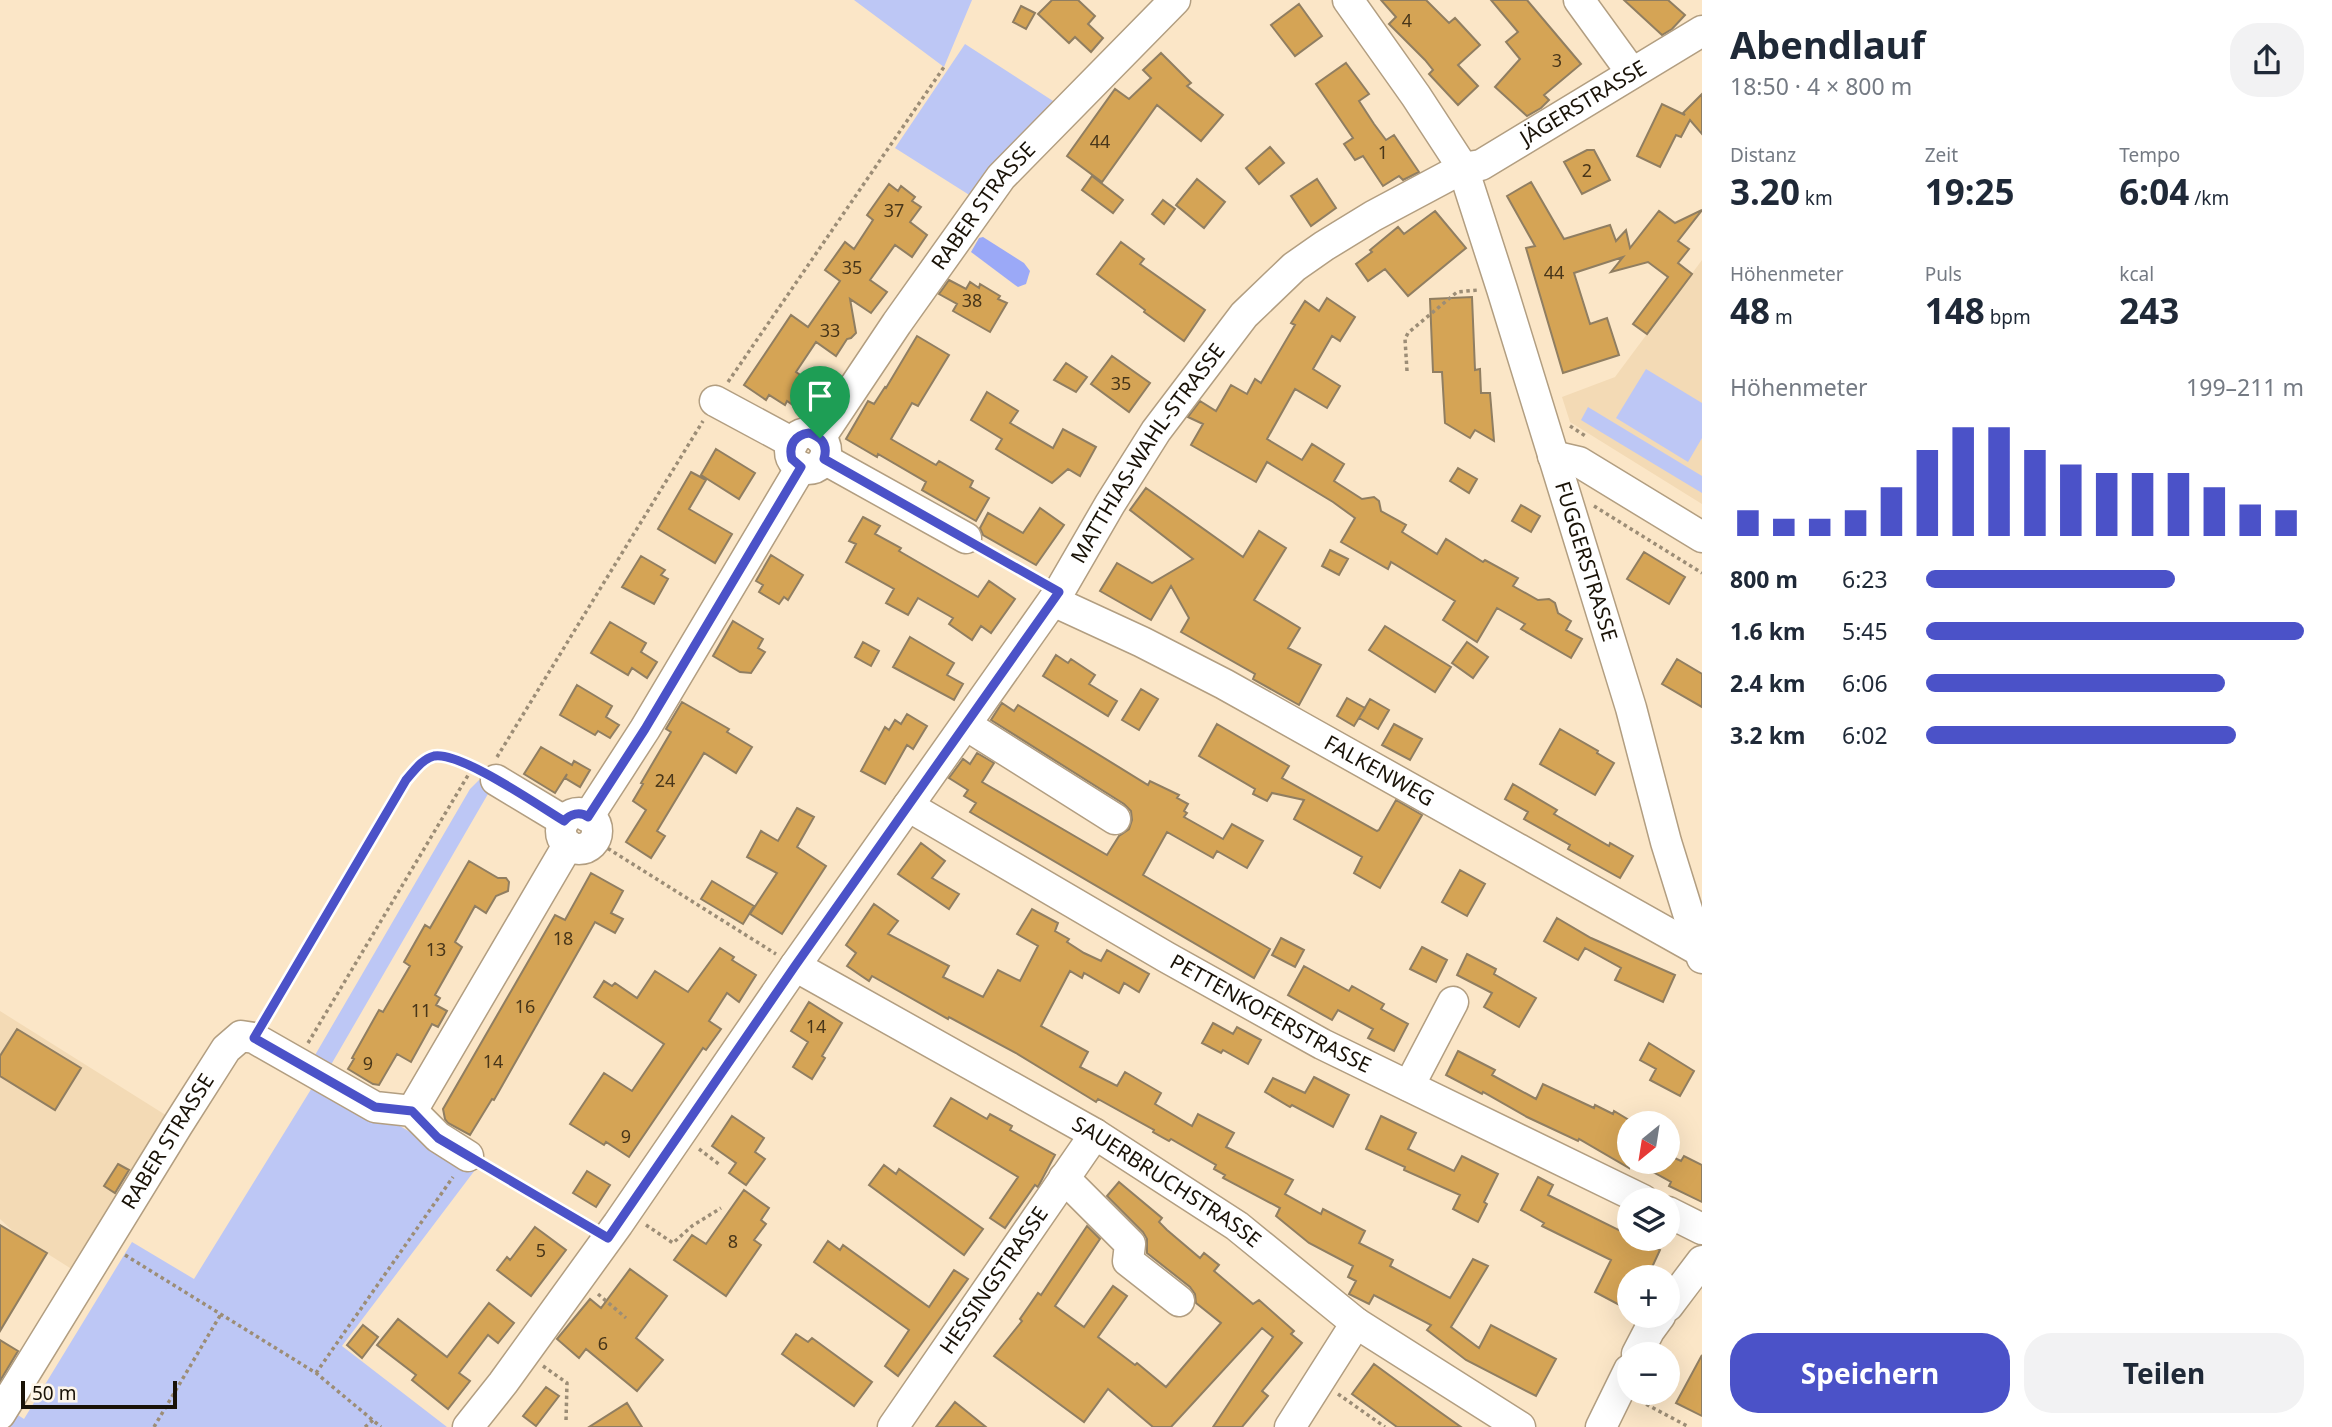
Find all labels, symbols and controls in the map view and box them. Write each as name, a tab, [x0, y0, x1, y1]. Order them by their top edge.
house number: 4	[1402, 8, 1412, 32]
text: Abendlauf	[1730, 18, 1925, 70]
button: share	[2230, 23, 2304, 97]
house number: 3	[1552, 48, 1562, 72]
street label: JÄGERSTRASSE	[1513, 53, 1651, 152]
text: 18:50 · 4 × 800 m	[1730, 70, 1912, 102]
house number: 44	[1090, 129, 1110, 153]
street label: RABER STRASSE	[924, 135, 1041, 275]
house number: 1	[1378, 140, 1388, 164]
text: Distanz	[1730, 142, 1796, 168]
text: Zeit	[1925, 142, 1958, 168]
text: Tempo	[2119, 142, 2180, 168]
house number: 2	[1582, 158, 1592, 182]
text: 3.20	[1730, 168, 1800, 215]
text: 19:25	[1925, 168, 2015, 215]
text: 6:04	[2119, 168, 2189, 215]
text: km	[1800, 185, 1833, 211]
text: /km	[2189, 185, 2229, 211]
house number: 37	[884, 198, 904, 222]
house number: 35	[842, 255, 862, 279]
house number: 44	[1544, 260, 1564, 284]
text: Höhenmeter	[1730, 261, 1844, 287]
text: Puls	[1925, 261, 1962, 287]
text: kcal	[2119, 261, 2154, 287]
text: 48	[1730, 287, 1770, 334]
text: 148	[1925, 287, 1985, 334]
text: 243	[2119, 287, 2179, 334]
house number: 38	[962, 288, 982, 312]
text: m	[1770, 304, 1793, 330]
text: bpm	[1985, 304, 2031, 330]
house number: 33	[820, 318, 840, 342]
street label: MATTHIAS-WAHL-STRASSE	[1064, 337, 1231, 568]
pin	[790, 366, 850, 438]
house number: 35	[1111, 371, 1131, 395]
text: Höhenmeter	[1730, 371, 1868, 403]
text: 199–211 m	[2186, 371, 2304, 403]
icon: arrive	[801, 377, 839, 415]
street label: FUGGERSTRASSE	[1549, 478, 1625, 645]
text: 800 m	[1730, 563, 1798, 595]
text: 6:23	[1842, 563, 1888, 595]
text: 1.6 km	[1730, 615, 1805, 647]
text: 5:45	[1842, 615, 1888, 647]
text: 2.4 km	[1730, 667, 1805, 699]
text: 6:06	[1842, 667, 1888, 699]
text: 3.2 km	[1730, 719, 1805, 751]
text: 6:02	[1842, 719, 1888, 751]
street label: FALKENWEG	[1320, 728, 1440, 812]
house number: 24	[655, 768, 675, 792]
house number: 18	[553, 926, 573, 950]
house number: 13	[426, 937, 446, 961]
street label: PETTENKOFERSTRASSE	[1165, 947, 1376, 1079]
house number: 16	[515, 994, 535, 1018]
house number: 11	[411, 998, 431, 1022]
house number: 14	[806, 1014, 826, 1038]
house number: 14	[483, 1049, 503, 1073]
house number: 9	[363, 1051, 373, 1075]
street label: RABER STRASSE	[114, 1068, 220, 1214]
street label: SAUERBRUCHSTRASSE	[1068, 1109, 1268, 1253]
north arrow	[1617, 1111, 1680, 1174]
map controls	[1617, 1111, 1680, 1405]
house number: 9	[621, 1124, 631, 1148]
button: layers	[1617, 1188, 1680, 1251]
street label: HESSINGSTRASSE	[933, 1201, 1054, 1359]
house number: 8	[728, 1229, 738, 1253]
house number: 5	[536, 1238, 546, 1262]
button: +	[1617, 1265, 1680, 1328]
house number: 6	[598, 1331, 608, 1355]
button: Speichern	[1730, 1333, 2010, 1413]
button: Teilen	[2024, 1333, 2304, 1413]
button: −	[1617, 1342, 1680, 1405]
scale bar	[21, 1378, 177, 1410]
text: 50 m	[32, 1380, 76, 1406]

